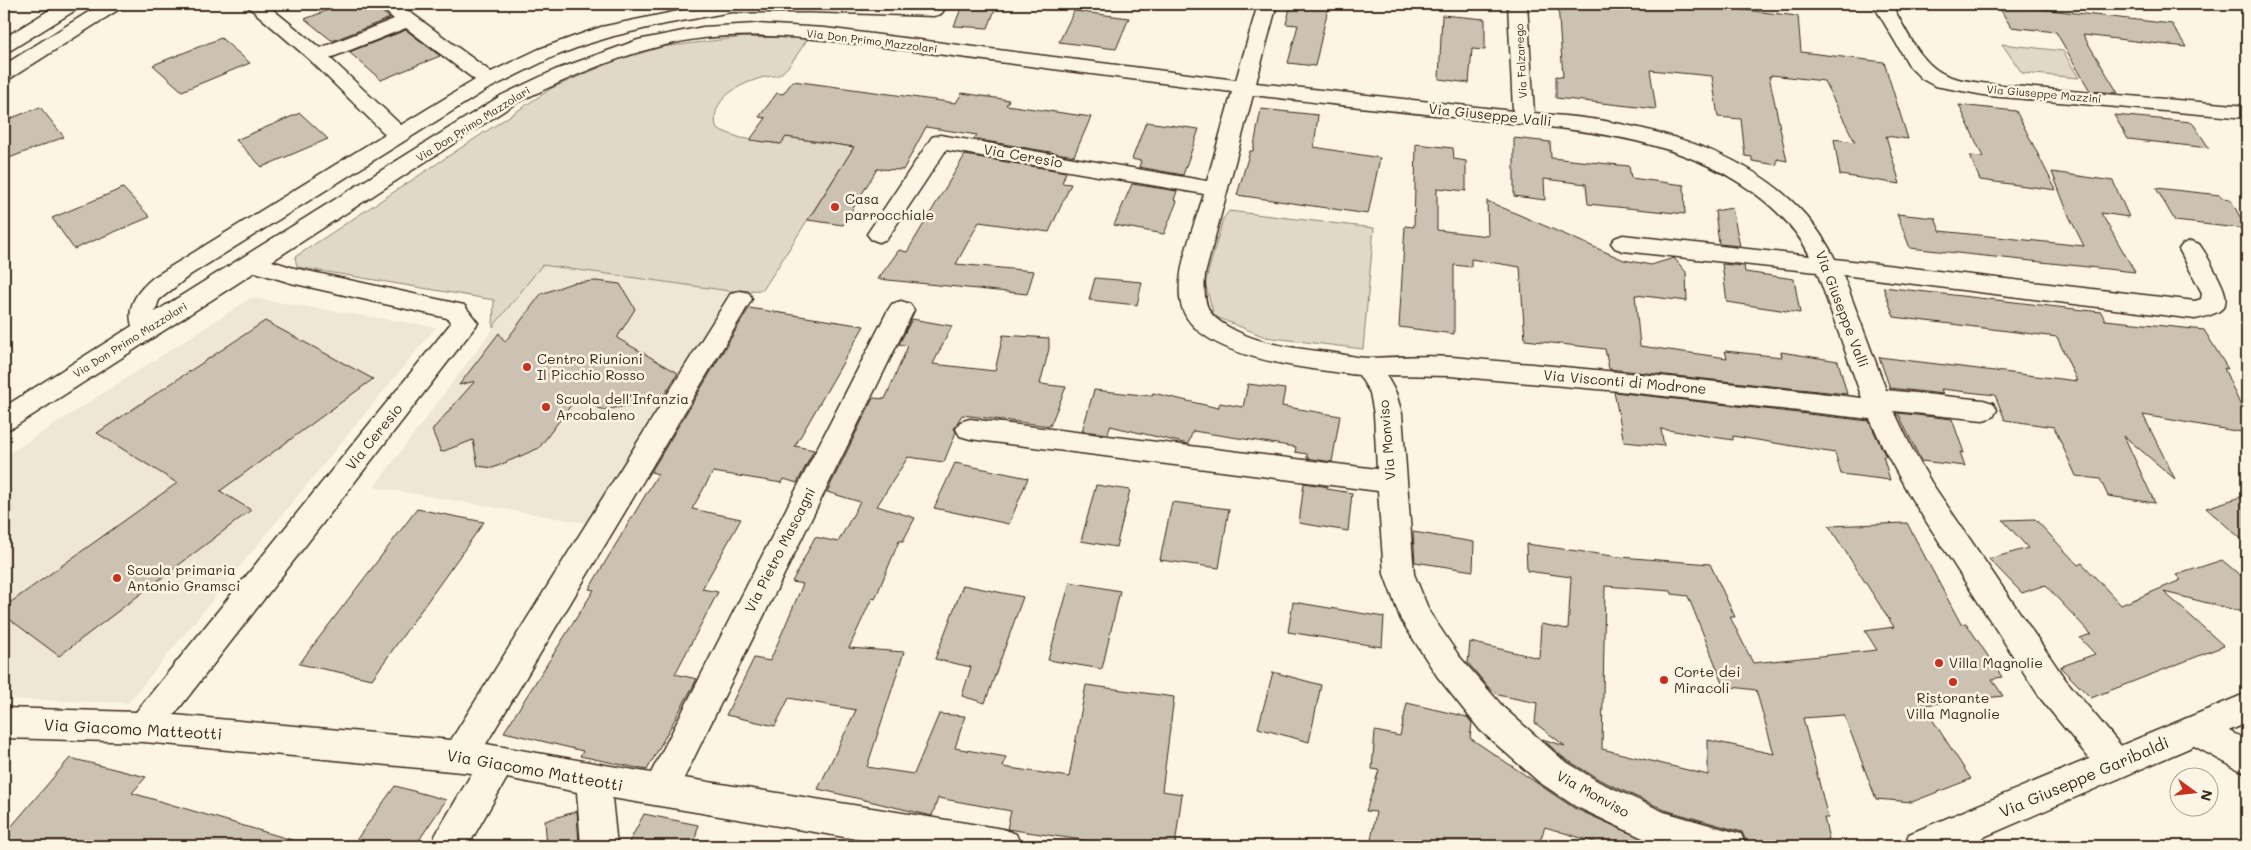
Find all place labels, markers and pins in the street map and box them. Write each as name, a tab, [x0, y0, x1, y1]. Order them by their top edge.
place label: Casa parrocchiale	[845, 189, 934, 224]
marker: Casa parrocchiale	[829, 201, 841, 213]
place label: Centro Riunioni Il Picchio Rosso	[537, 349, 645, 384]
marker: Centro Riunioni Il Picchio Rosso	[521, 361, 533, 373]
place label: Scuola dell'Infanzia Arcobaleno	[556, 389, 689, 424]
marker: Scuola dell'Infanzia Arcobaleno	[540, 401, 552, 413]
place label: Scuola primaria Antonio Gramsci	[127, 560, 240, 595]
marker: Scuola primaria Antonio Gramsci	[111, 572, 123, 584]
place label: Villa Magnolie	[1949, 653, 2043, 672]
marker: Villa Magnolie	[1933, 657, 1945, 669]
place label: Corte dei Miracoli	[1674, 662, 1740, 697]
marker: Corte dei Miracoli	[1658, 674, 1670, 686]
marker: Ristorante Villa Magnolie	[1947, 676, 1959, 688]
place label: Ristorante Villa Magnolie	[1906, 688, 2000, 723]

